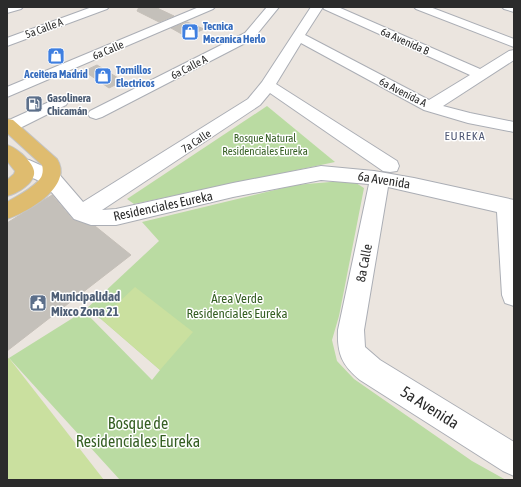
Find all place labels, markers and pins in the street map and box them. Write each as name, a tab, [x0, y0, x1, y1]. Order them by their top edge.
place label: Tecnica Mecanica Herlo	[203, 20, 266, 45]
shop icon: Tecnica Mecanica Herlo	[180, 22, 200, 42]
shop icon: Aceitera Madrid	[46, 46, 66, 66]
place label: Tornillos Electricos	[116, 64, 155, 89]
shop icon: Tornillos Electricos	[93, 66, 113, 86]
place label: Aceitera Madrid	[23, 68, 88, 80]
place label: Gasolinera Chicamán	[47, 92, 91, 117]
fuel station icon: Gasolinera Chicamán	[24, 94, 44, 114]
place label: Municipalidad Mixco Zona 21	[51, 289, 120, 319]
public building icon: Municipalidad Mixco Zona 21	[28, 293, 48, 313]

